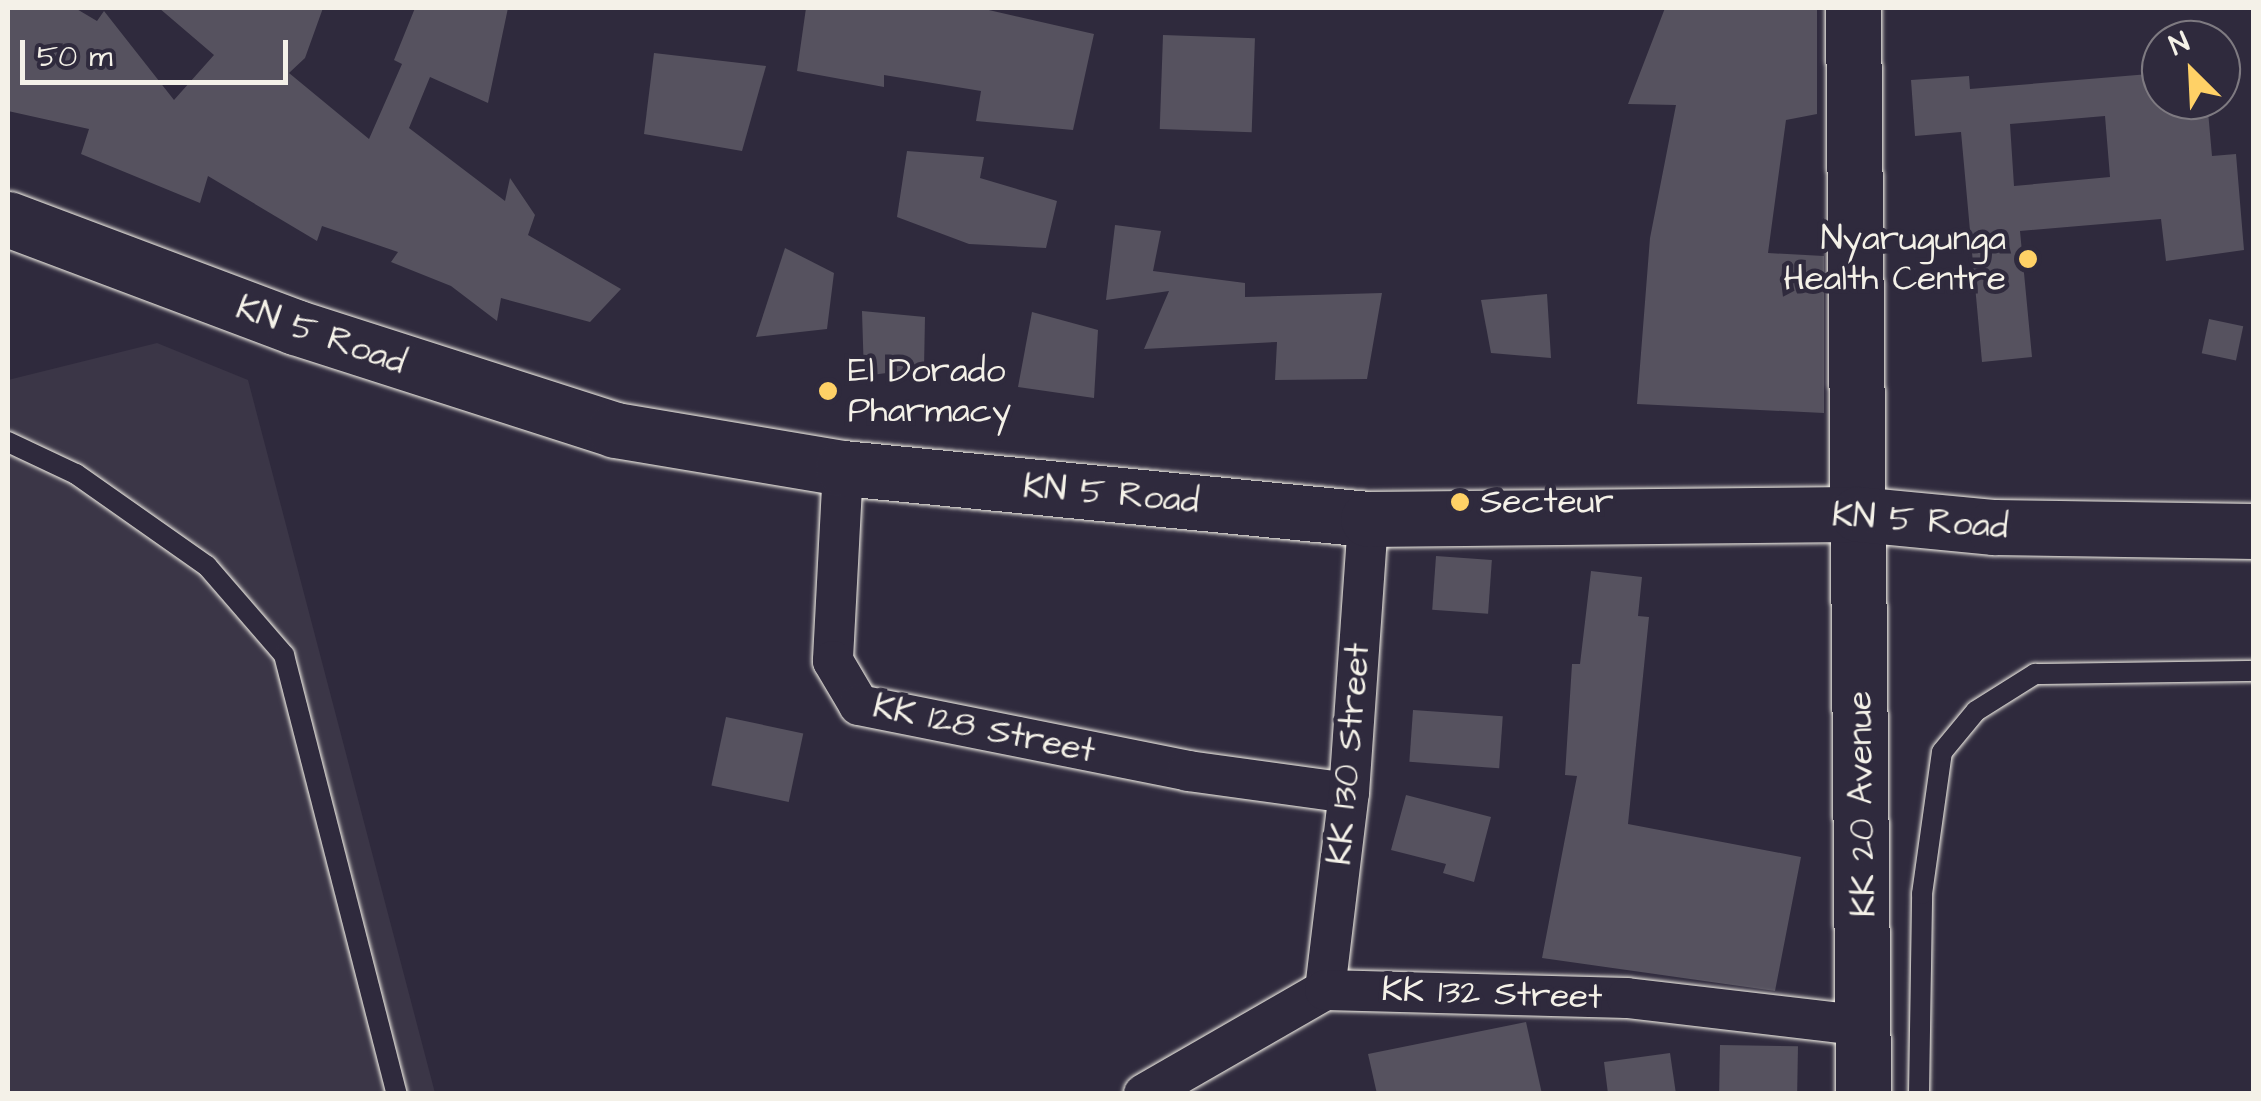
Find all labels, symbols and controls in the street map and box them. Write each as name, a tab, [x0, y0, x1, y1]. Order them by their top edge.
scale bar	[25, 20, 292, 82]
north arrow	[2141, 20, 2241, 120]
text: N	[2163, 23, 2195, 65]
text: 50 m	[37, 36, 113, 78]
place label: Nyarugunga Health Centre	[1783, 218, 2006, 300]
marker: Nyarugunga Health Centre	[2015, 246, 2041, 272]
street label: KN 5 Road	[231, 286, 411, 384]
place label: El Dorado Pharmacy	[848, 350, 1011, 432]
marker: El Dorado Pharmacy	[817, 380, 839, 402]
street label: KN 5 Road	[1021, 465, 1201, 523]
place label: Secteur	[1480, 481, 1614, 523]
marker: Secteur	[1449, 491, 1471, 513]
street label: KN 5 Road	[1831, 494, 2009, 548]
street label: KK 130 Street	[1318, 641, 1380, 867]
street label: KK 128 Street	[869, 685, 1099, 773]
street label: KK 20 Avenue	[1839, 691, 1885, 917]
street label: KK 132 Street	[1381, 969, 1603, 1019]

